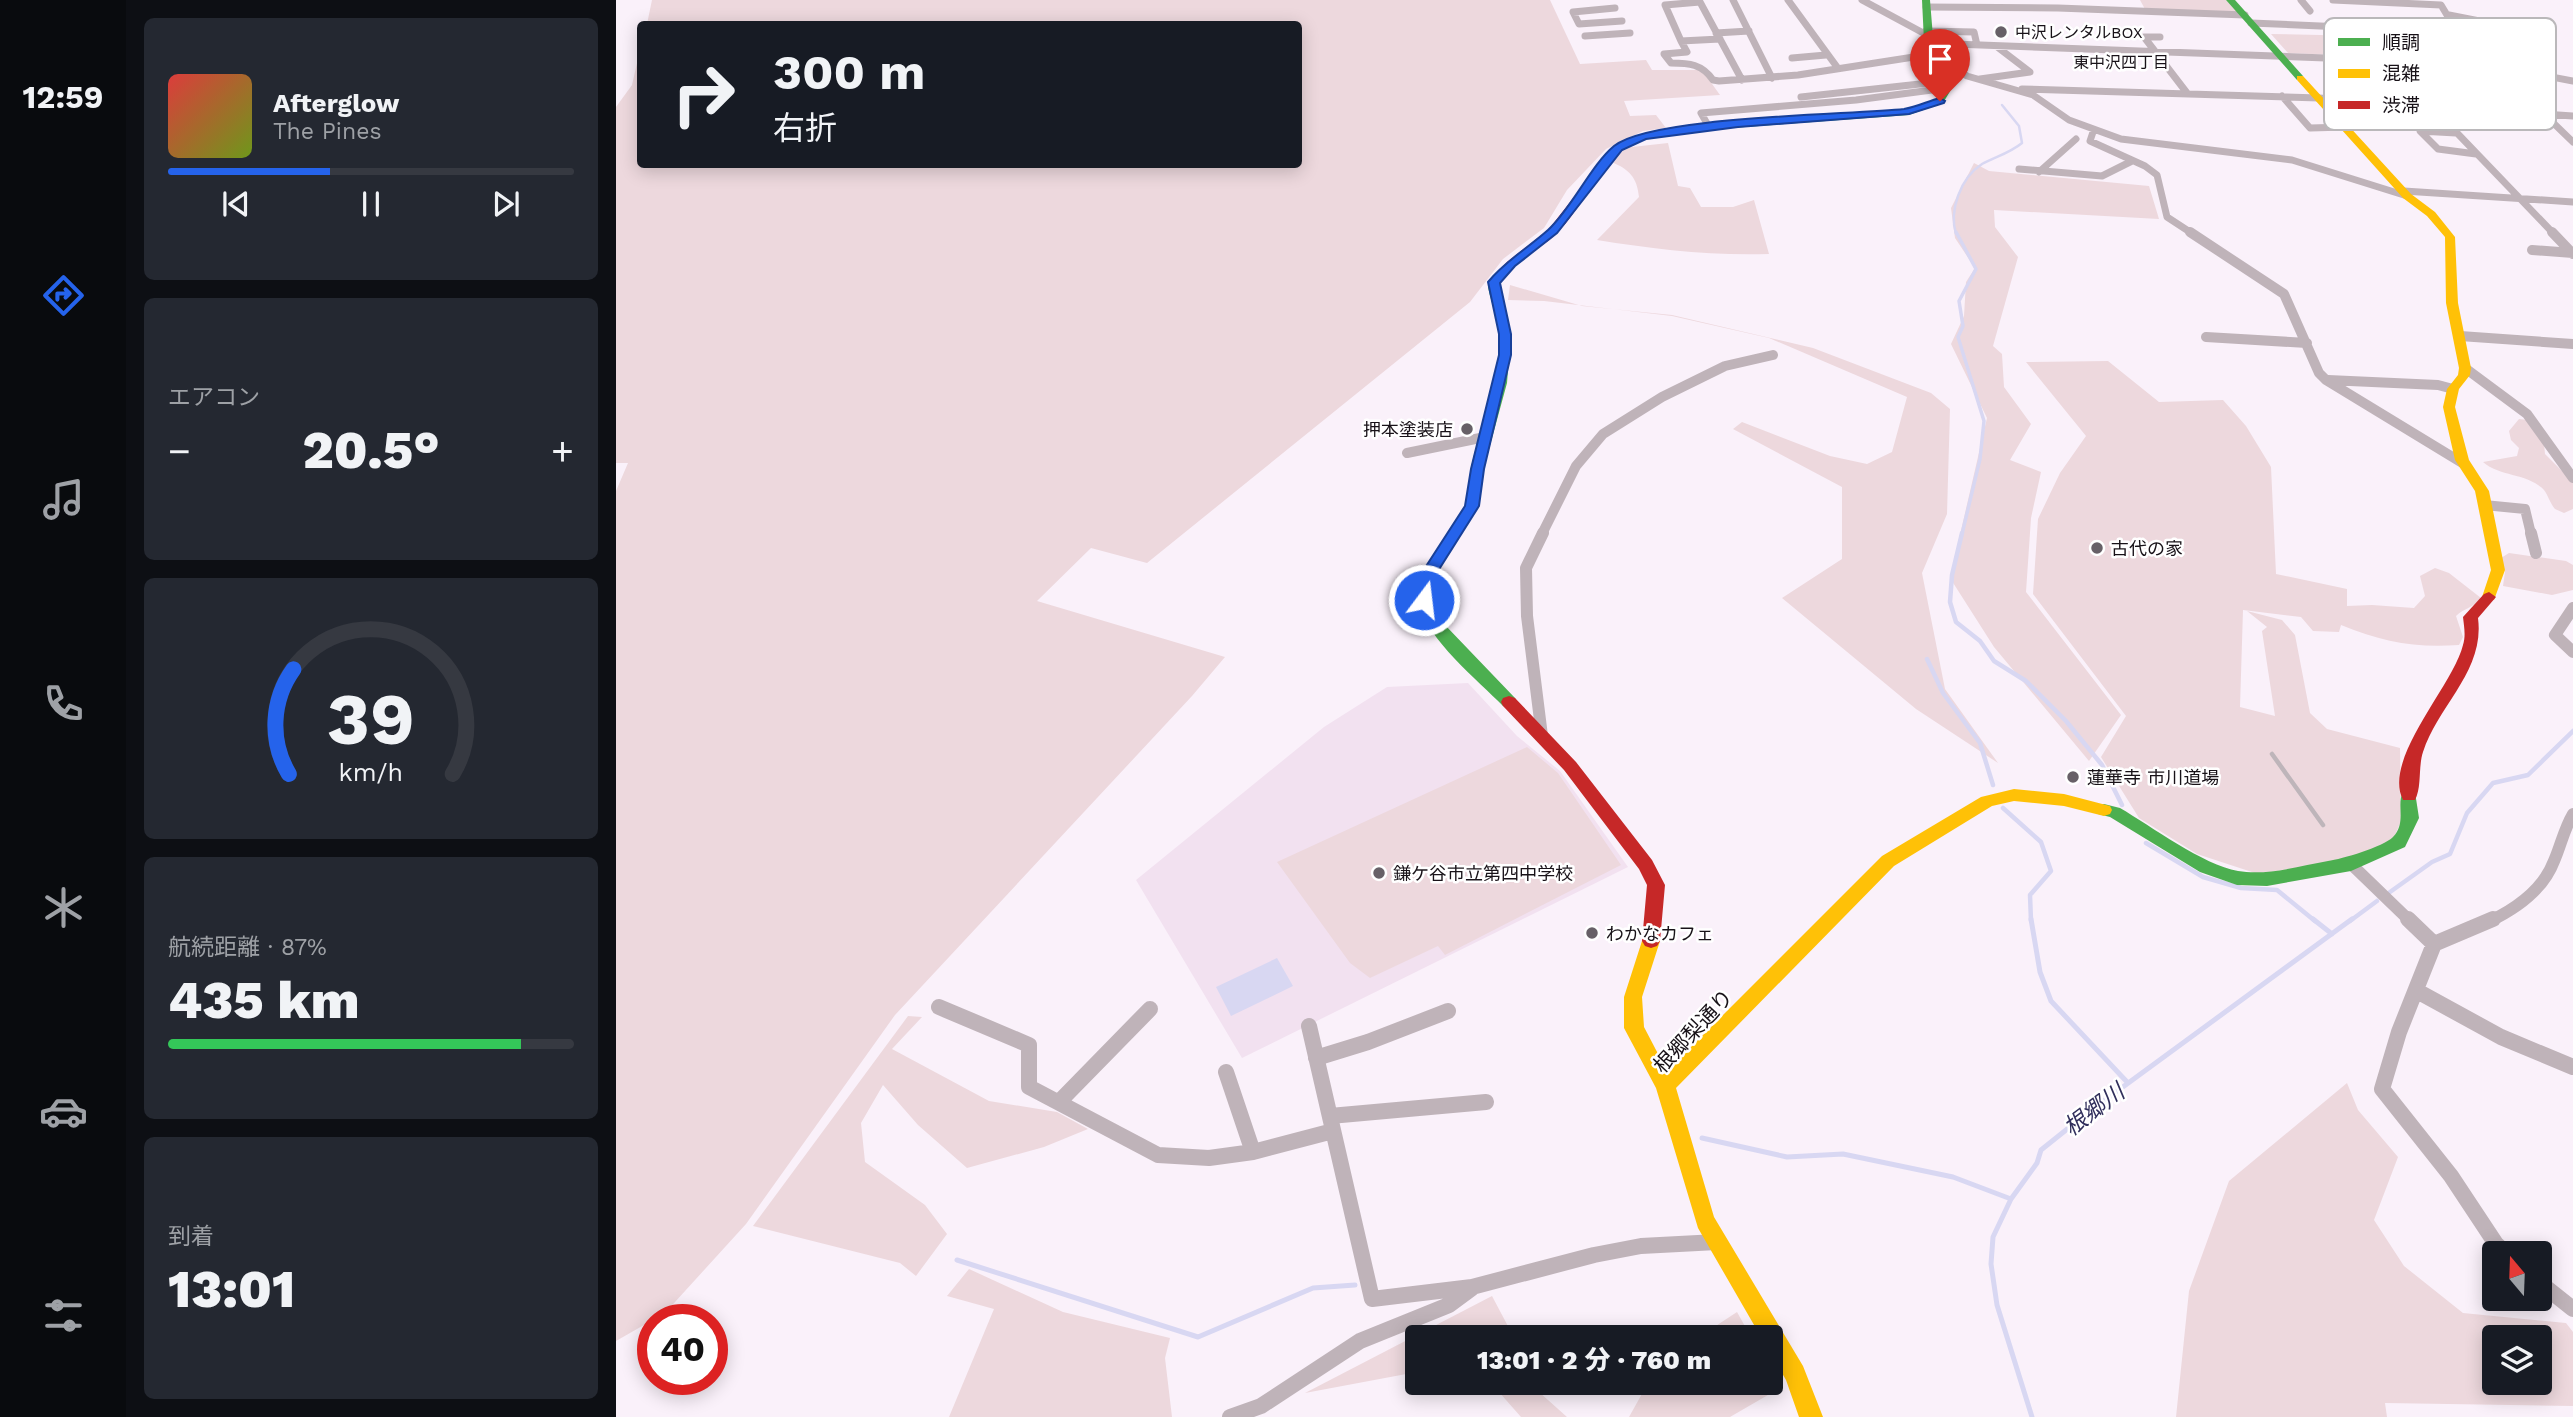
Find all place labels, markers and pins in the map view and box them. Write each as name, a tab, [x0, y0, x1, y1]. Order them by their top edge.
place label: 中沢レンタルBOX	[2015, 23, 2143, 42]
marker: 中沢レンタルBOX	[1993, 24, 2009, 40]
pin	[1910, 29, 1970, 101]
place label: 押本塗装店	[1363, 419, 1453, 440]
marker: 押本塗装店	[1459, 421, 1475, 437]
place label: 古代の家	[2111, 538, 2183, 559]
marker: 古代の家	[2089, 540, 2105, 556]
place label: 蓮華寺 市川道場	[2087, 767, 2219, 788]
marker: 蓮華寺 市川道場	[2065, 769, 2081, 785]
place label: 鎌ケ谷市立第四中学校	[1393, 863, 1573, 884]
marker: 鎌ケ谷市立第四中学校	[1371, 865, 1387, 881]
place label: わかなカフェ	[1606, 923, 1714, 944]
marker: わかなカフェ	[1584, 925, 1600, 941]

